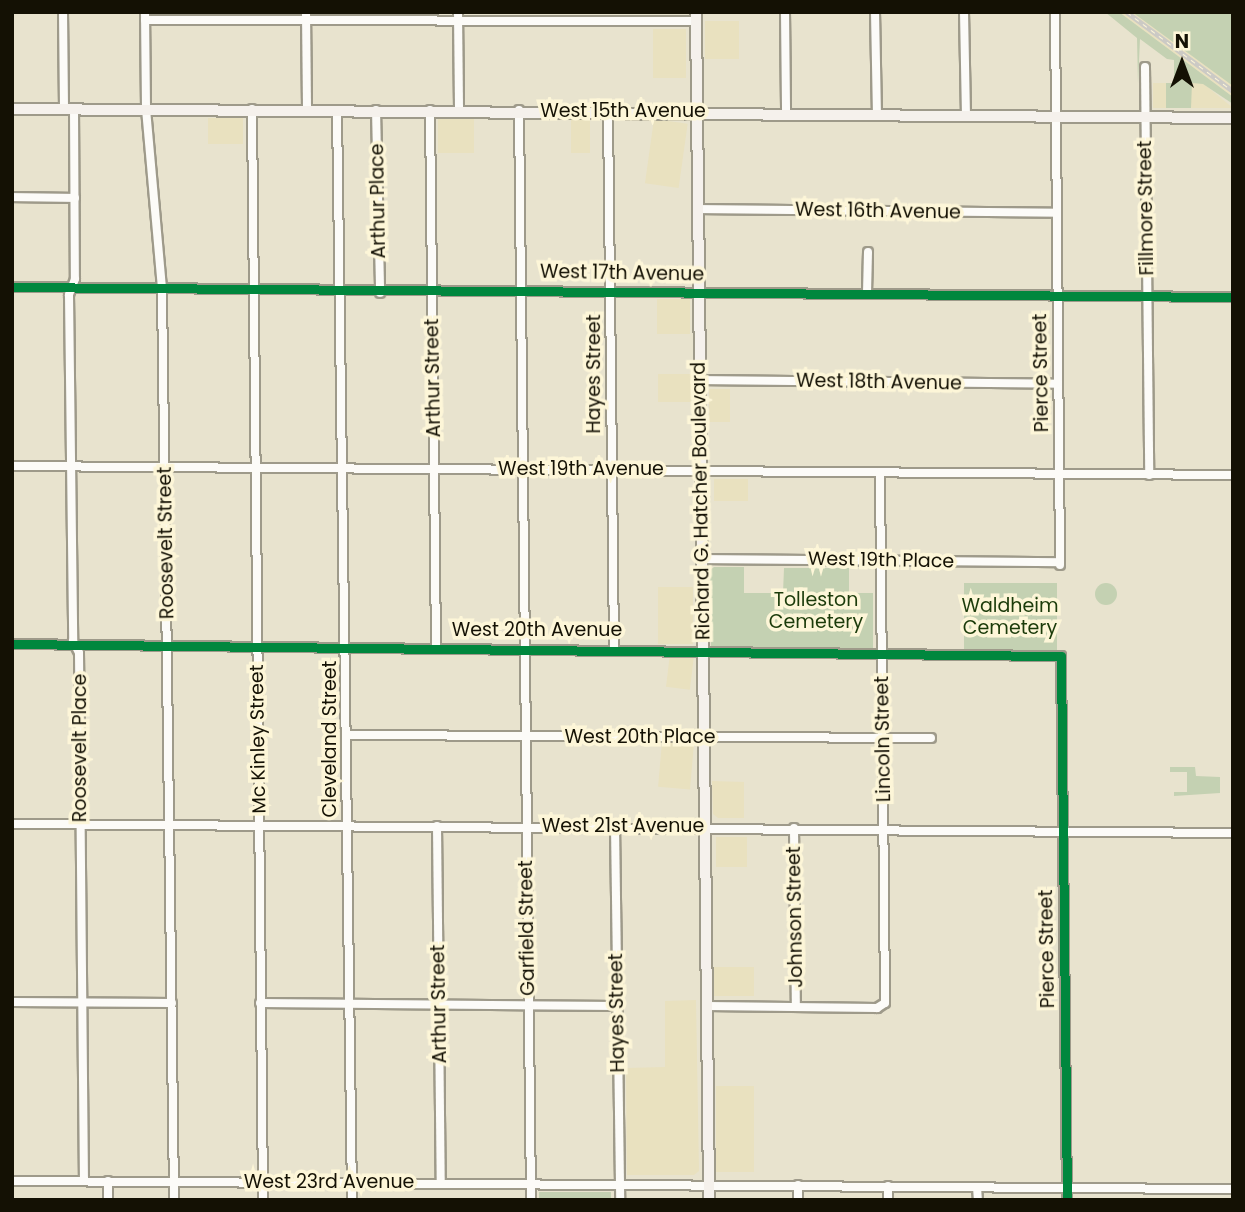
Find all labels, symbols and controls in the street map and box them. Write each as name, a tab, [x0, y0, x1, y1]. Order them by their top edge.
north arrow	[1147, 28, 1217, 98]
text: N	[1175, 28, 1189, 55]
street label: West 15th Avenue	[540, 100, 706, 122]
street label: Fillmore Street	[1133, 140, 1159, 276]
street label: Arthur Place	[366, 143, 390, 259]
street label: West 16th Avenue	[795, 198, 961, 224]
street label: West 17th Avenue	[540, 260, 704, 286]
street label: Hayes Street	[583, 314, 605, 434]
street label: Pierce Street	[1029, 314, 1053, 432]
street label: Arthur Street	[421, 318, 445, 438]
street label: Richard G. Hatcher Boulevard	[687, 362, 715, 640]
street label: West 18th Avenue	[796, 369, 962, 395]
street label: West 19th Avenue	[498, 458, 664, 480]
street label: Roosevelt Street	[153, 467, 179, 619]
street label: West 19th Place	[808, 547, 954, 573]
park label: Tolleston Cemetery	[769, 589, 863, 633]
park label: Waldheim Cemetery	[961, 595, 1059, 639]
street label: West 20th Avenue	[452, 619, 622, 641]
street label: Cleveland Street	[319, 661, 341, 817]
street label: Mc Kinley Street	[245, 664, 271, 814]
street label: Roosevelt Place	[69, 674, 91, 822]
street label: Lincoln Street	[870, 676, 896, 802]
street label: West 20th Place	[564, 726, 716, 748]
street label: West 21st Avenue	[542, 815, 704, 837]
street label: Johnson Street	[782, 846, 808, 988]
street label: Garfield Street	[514, 860, 540, 996]
street label: Pierce Street	[1035, 890, 1059, 1008]
street label: Arthur Street	[427, 944, 451, 1064]
street label: Hayes Street	[605, 953, 629, 1073]
street label: West 23rd Avenue	[244, 1171, 414, 1193]

